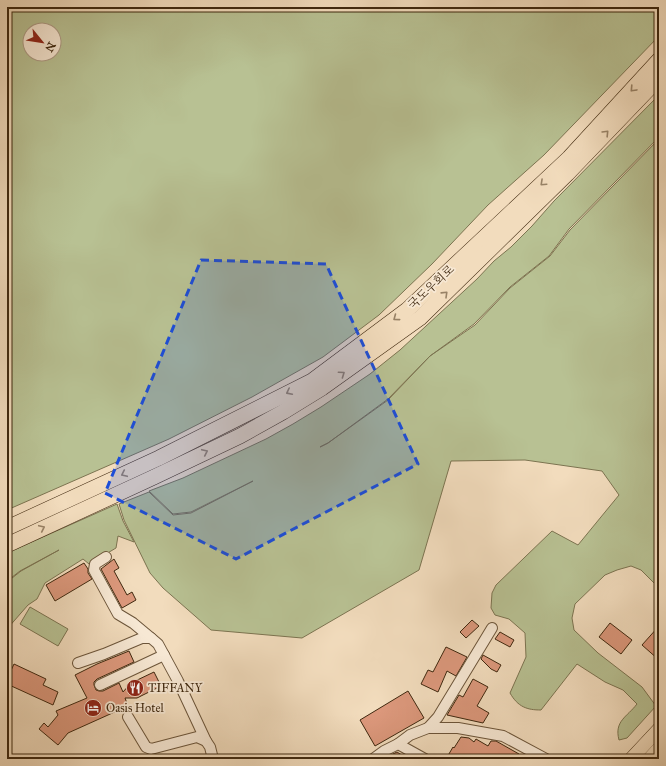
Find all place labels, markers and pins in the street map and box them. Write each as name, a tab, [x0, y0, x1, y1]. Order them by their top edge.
restaurant icon: TIFFANY	[125, 678, 145, 698]
place label: TIFFANY	[148, 681, 203, 695]
hotel icon: Oasis Hotel	[83, 698, 103, 718]
place label: Oasis Hotel	[106, 701, 164, 715]

